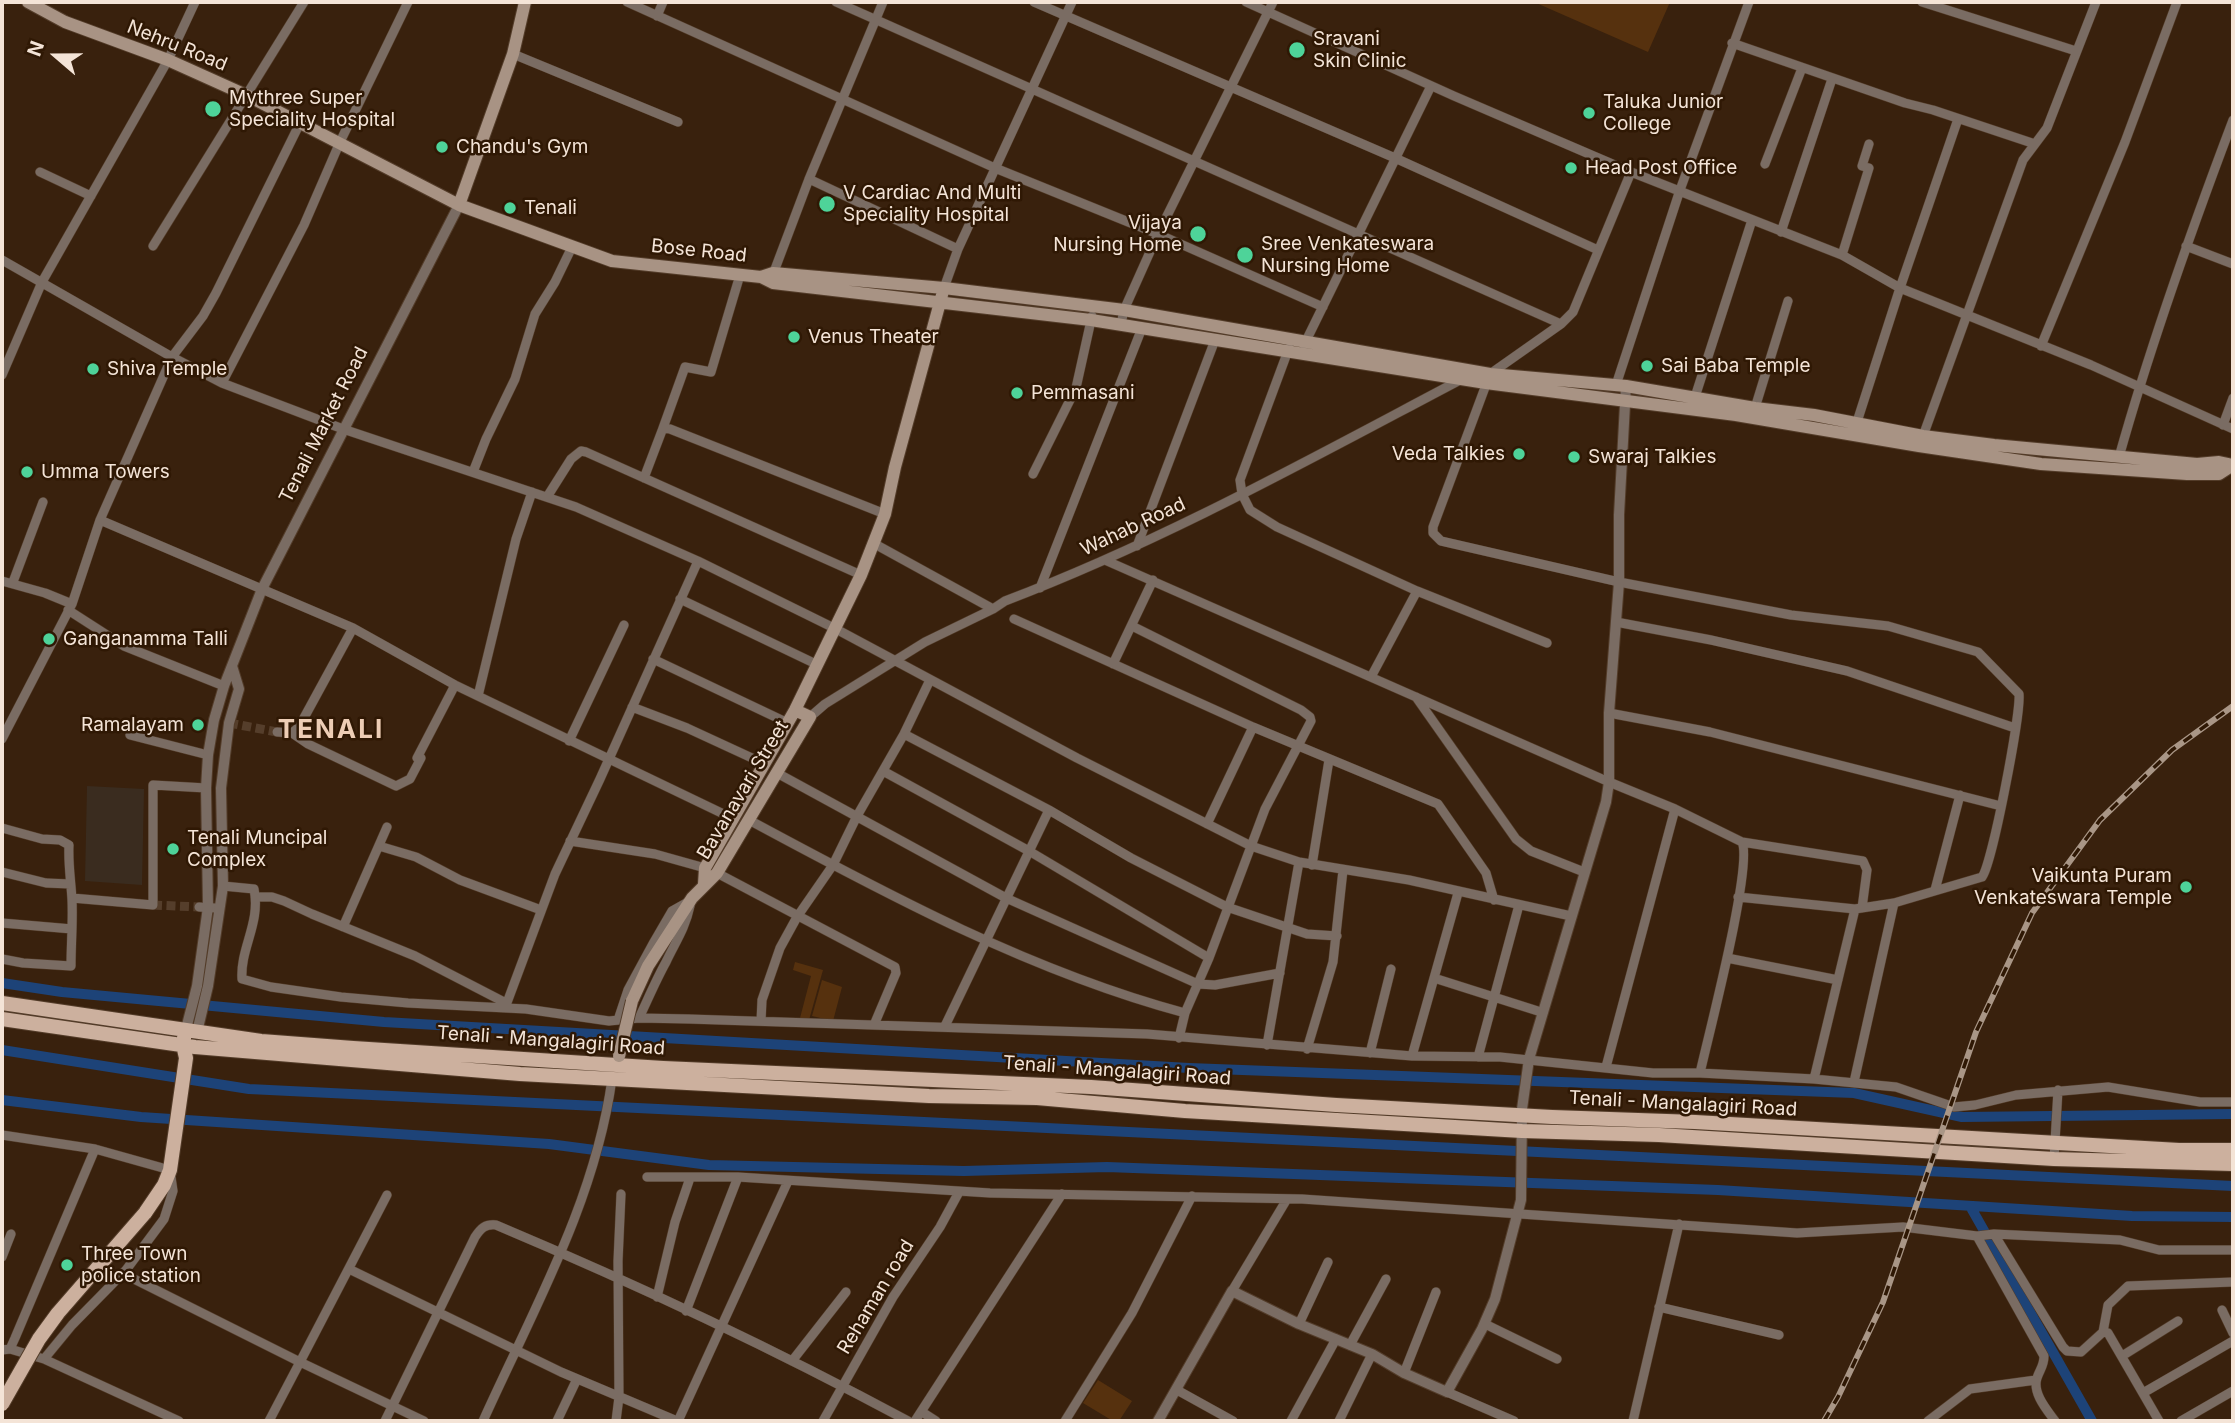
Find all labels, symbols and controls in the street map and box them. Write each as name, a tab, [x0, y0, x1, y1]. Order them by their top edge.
street label: Nehru Road	[124, 16, 230, 76]
north arrow	[21, 21, 91, 91]
place label: Sravani Skin Clinic	[1313, 28, 1407, 72]
text: N	[23, 38, 49, 59]
marker: Sravani Skin Clinic	[1287, 40, 1307, 60]
place label: Mythree Super Speciality Hospital	[229, 87, 395, 131]
place label: Taluka Junior College	[1603, 91, 1723, 135]
marker: Mythree Super Speciality Hospital	[203, 99, 223, 119]
marker: Taluka Junior College	[1581, 105, 1597, 121]
place label: Chandu's Gym	[456, 136, 588, 158]
marker: Chandu's Gym	[434, 139, 450, 155]
place label: Head Post Office	[1585, 157, 1737, 179]
marker: Head Post Office	[1563, 160, 1579, 176]
place label: V Cardiac And Multi Speciality Hospital	[843, 182, 1021, 226]
marker: V Cardiac And Multi Speciality Hospital	[817, 194, 837, 214]
place label: Tenali	[524, 197, 577, 219]
marker: Tenali	[502, 200, 518, 216]
place label: Vijaya Nursing Home	[1053, 212, 1182, 256]
marker: Vijaya Nursing Home	[1188, 224, 1208, 244]
place label: Sree Venkateswara Nursing Home	[1261, 233, 1434, 277]
street label: Bose Road	[650, 235, 748, 267]
marker: Sree Venkateswara Nursing Home	[1235, 245, 1255, 265]
place label: Venus Theater	[808, 326, 939, 348]
marker: Venus Theater	[786, 329, 802, 345]
street label: Tenali Market Road	[275, 343, 373, 507]
place label: Sai Baba Temple	[1661, 355, 1811, 377]
place label: Shiva Temple	[107, 358, 227, 380]
marker: Sai Baba Temple	[1639, 358, 1655, 374]
marker: Shiva Temple	[85, 361, 101, 377]
place label: Pemmasani	[1031, 382, 1135, 404]
marker: Pemmasani	[1009, 385, 1025, 401]
place label: Veda Talkies	[1392, 443, 1505, 465]
marker: Veda Talkies	[1511, 446, 1527, 462]
place label: Swaraj Talkies	[1588, 446, 1716, 468]
marker: Swaraj Talkies	[1566, 449, 1582, 465]
place label: Umma Towers	[41, 461, 170, 483]
marker: Umma Towers	[19, 464, 35, 480]
street label: Wahab Road	[1077, 493, 1189, 561]
place label: Ganganamma Talli	[63, 628, 228, 650]
marker: Ganganamma Talli	[41, 631, 57, 647]
place label: Ramalayam	[81, 714, 184, 736]
district label: TENALI	[279, 714, 383, 746]
street label: Bavanavari Street	[693, 716, 793, 864]
marker: Ramalayam	[190, 717, 206, 733]
place label: Tenali Muncipal Complex	[187, 827, 327, 871]
marker: Tenali Muncipal Complex	[165, 841, 181, 857]
place label: Vaikunta Puram Venkateswara Temple	[1974, 865, 2172, 909]
marker: Vaikunta Puram Venkateswara Temple	[2178, 879, 2194, 895]
street label: Tenali - Mangalagiri Road	[436, 1022, 666, 1060]
street label: Tenali - Mangalagiri Road	[1002, 1052, 1232, 1090]
street label: Tenali - Mangalagiri Road	[1568, 1087, 1798, 1121]
street label: Rehaman road	[833, 1236, 919, 1358]
place label: Three Town police station	[81, 1243, 201, 1287]
marker: Three Town police station	[59, 1257, 75, 1273]

